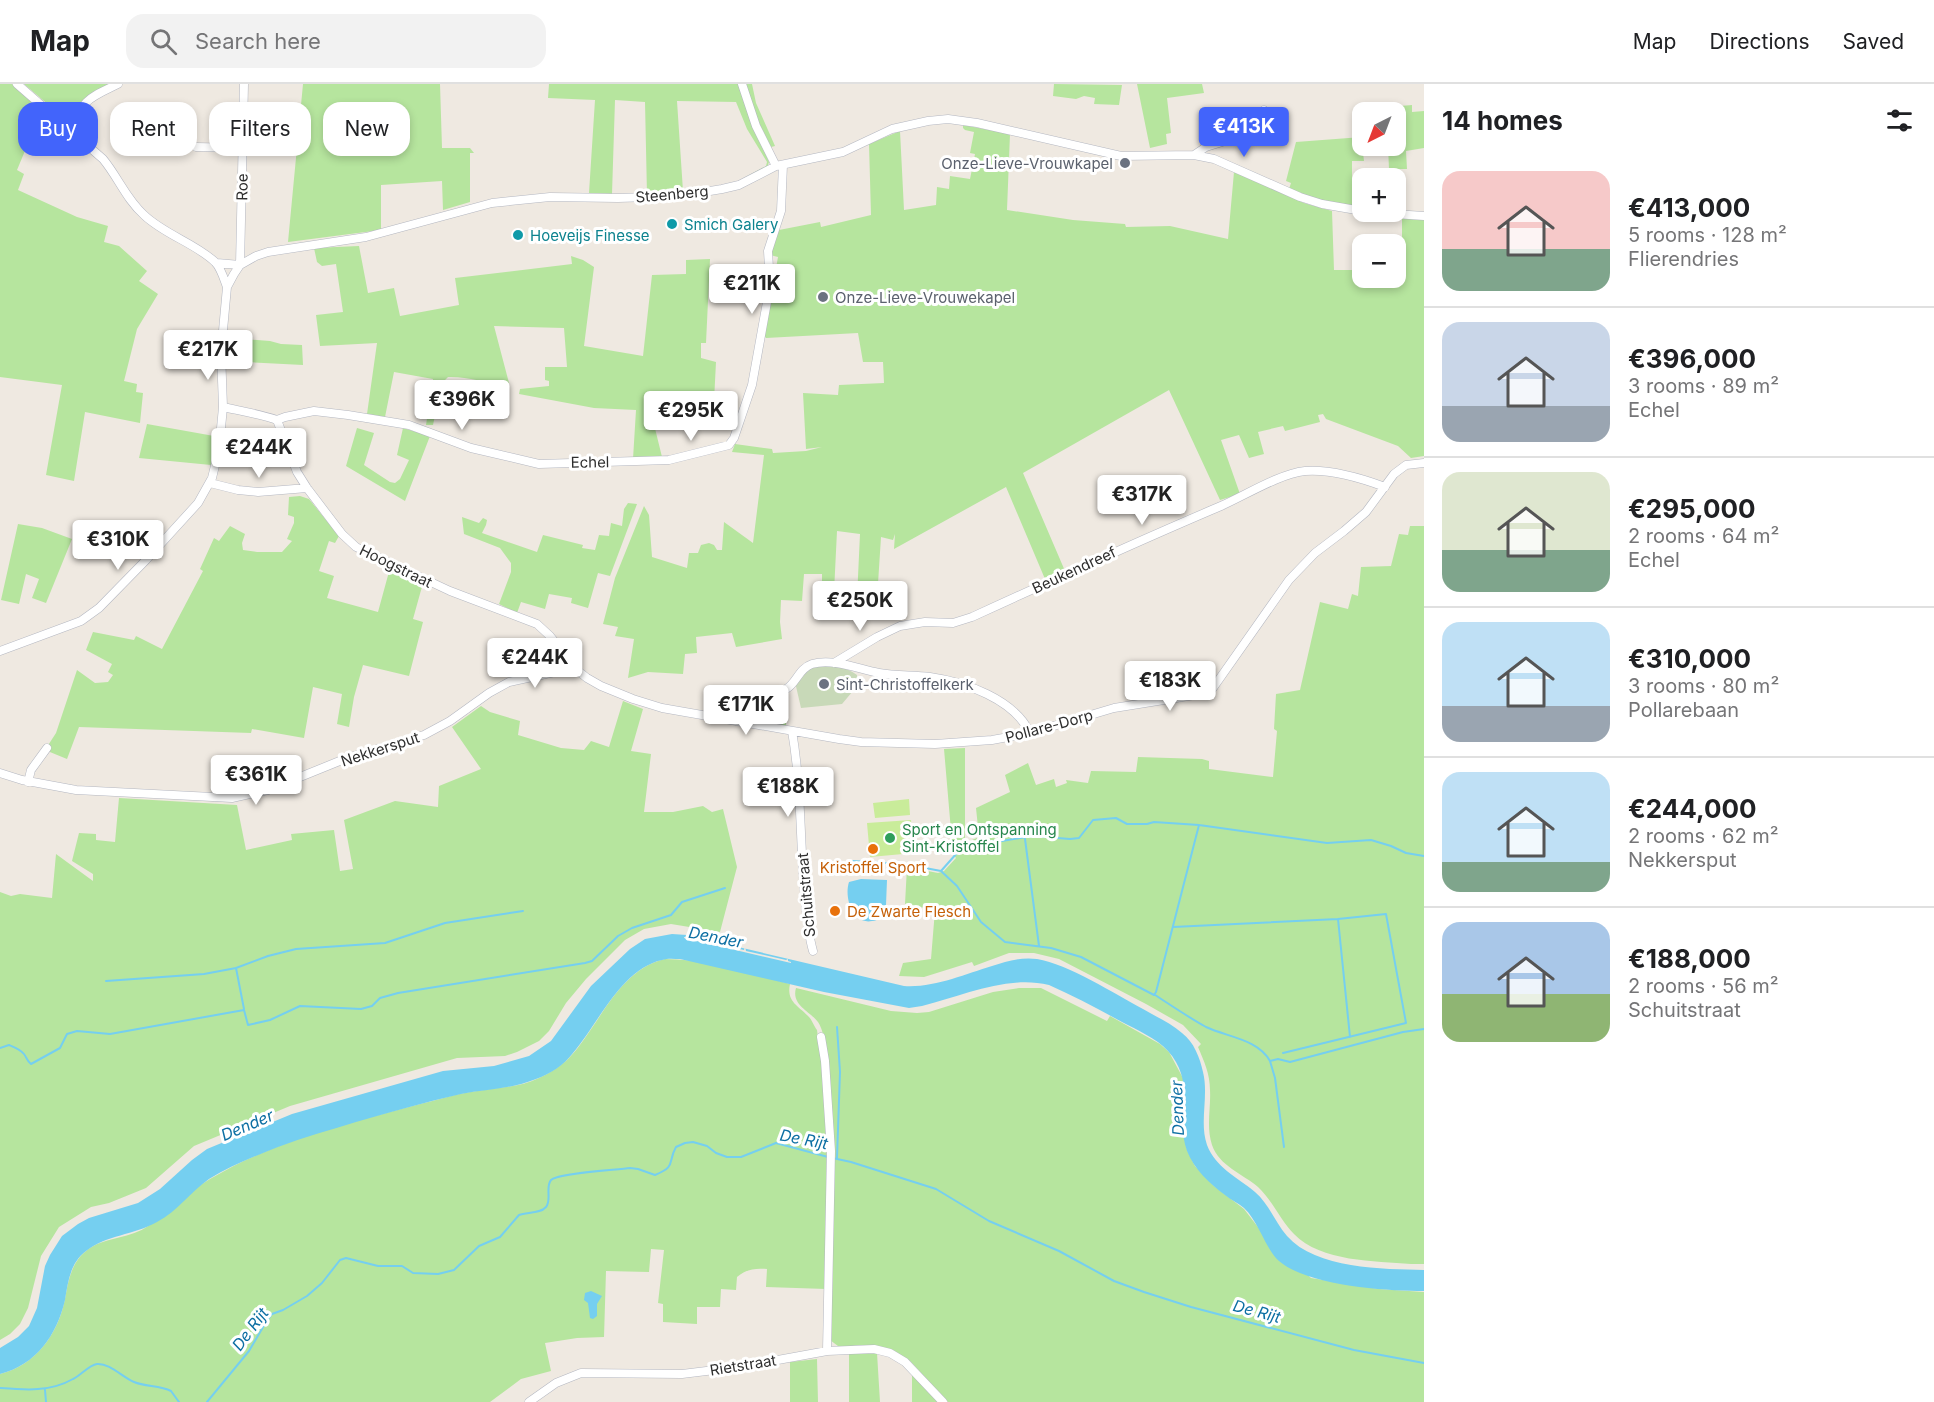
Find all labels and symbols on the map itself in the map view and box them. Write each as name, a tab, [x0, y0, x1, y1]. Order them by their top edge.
north arrow	[1352, 102, 1406, 156]
pin: €413K	[1202, 107, 1286, 158]
place label: Onze-Lieve-Vrouwkapel	[941, 154, 1113, 173]
marker: Onze-Lieve-Vrouwkapel	[1118, 156, 1132, 170]
street label: Roe	[232, 173, 252, 201]
street label: Steenberg	[635, 181, 709, 207]
place label: Smich Galery	[684, 215, 779, 234]
marker: Smich Galery	[665, 217, 679, 231]
place label: Hoeveijs Finesse	[530, 226, 650, 245]
marker: Hoeveijs Finesse	[511, 228, 525, 242]
pin: €211K	[710, 264, 794, 315]
place label: Onze-Lieve-Vrouwekapel	[835, 288, 1015, 307]
marker: Onze-Lieve-Vrouwekapel	[816, 290, 830, 304]
pin: €217K	[166, 330, 250, 381]
pin: €396K	[420, 380, 504, 431]
pin: €295K	[649, 391, 733, 442]
pin: €244K	[217, 428, 301, 479]
street label: Echel	[570, 452, 610, 472]
pin: €317K	[1100, 475, 1184, 526]
pin: €310K	[76, 520, 160, 571]
street label: Hoogstraat	[357, 540, 436, 592]
street label: Beukendreef	[1029, 542, 1119, 598]
pin: €250K	[818, 581, 902, 632]
pin: €244K	[493, 638, 577, 689]
pin: €183K	[1128, 661, 1212, 712]
place label: Sint-Christoffelkerk	[836, 675, 975, 694]
marker: Sint-Christoffelkerk	[817, 677, 831, 691]
pin: €171K	[704, 685, 788, 736]
street label: Pollare-Dorp	[1003, 705, 1095, 747]
street label: Nekkersput	[338, 727, 422, 771]
pin: €361K	[214, 755, 298, 806]
pin: €188K	[746, 767, 830, 818]
place label: Sport en Ontspanning Sint-Kristoffel	[902, 820, 1057, 856]
marker: Sport en Ontspanning Sint-Kristoffel	[883, 831, 897, 845]
marker: Kristoffel Sport	[866, 842, 880, 856]
street label: Schuitstraat	[793, 852, 819, 938]
place label: Kristoffel Sport	[820, 858, 926, 877]
place label: De Zwarte Flesch	[847, 902, 971, 921]
marker: De Zwarte Flesch	[828, 904, 842, 918]
water label: Dender	[687, 922, 746, 952]
water label: Dender	[1166, 1079, 1188, 1136]
water label: Dender	[218, 1105, 277, 1145]
water label: De Rijt	[778, 1125, 830, 1154]
water label: De Rijt	[1231, 1295, 1284, 1327]
water label: De Rijt	[227, 1303, 273, 1354]
street label: Rietstraat	[708, 1350, 778, 1380]

